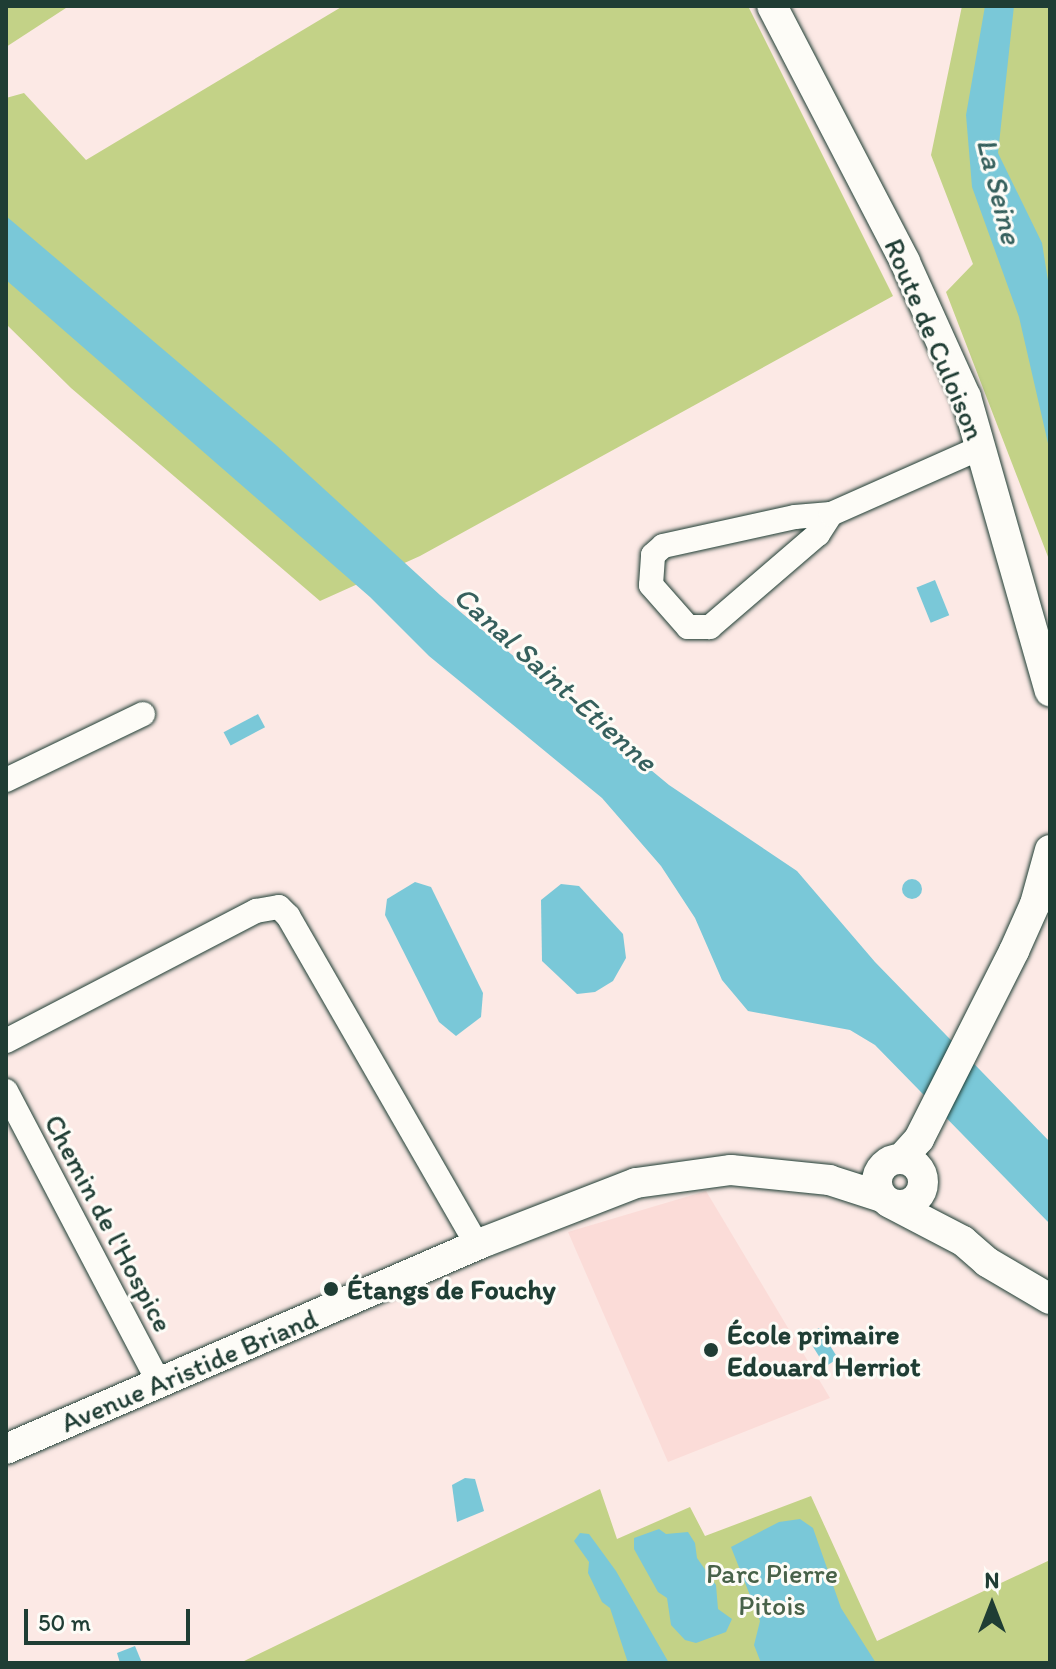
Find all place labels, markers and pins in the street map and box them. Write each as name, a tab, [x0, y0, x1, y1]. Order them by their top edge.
place label: Étangs de Fouchy	[347, 1272, 554, 1306]
marker: Étangs de Fouchy	[322, 1280, 340, 1298]
place label: École primaire Edouard Herriot	[727, 1317, 920, 1383]
marker: École primaire Edouard Herriot	[702, 1341, 720, 1359]

